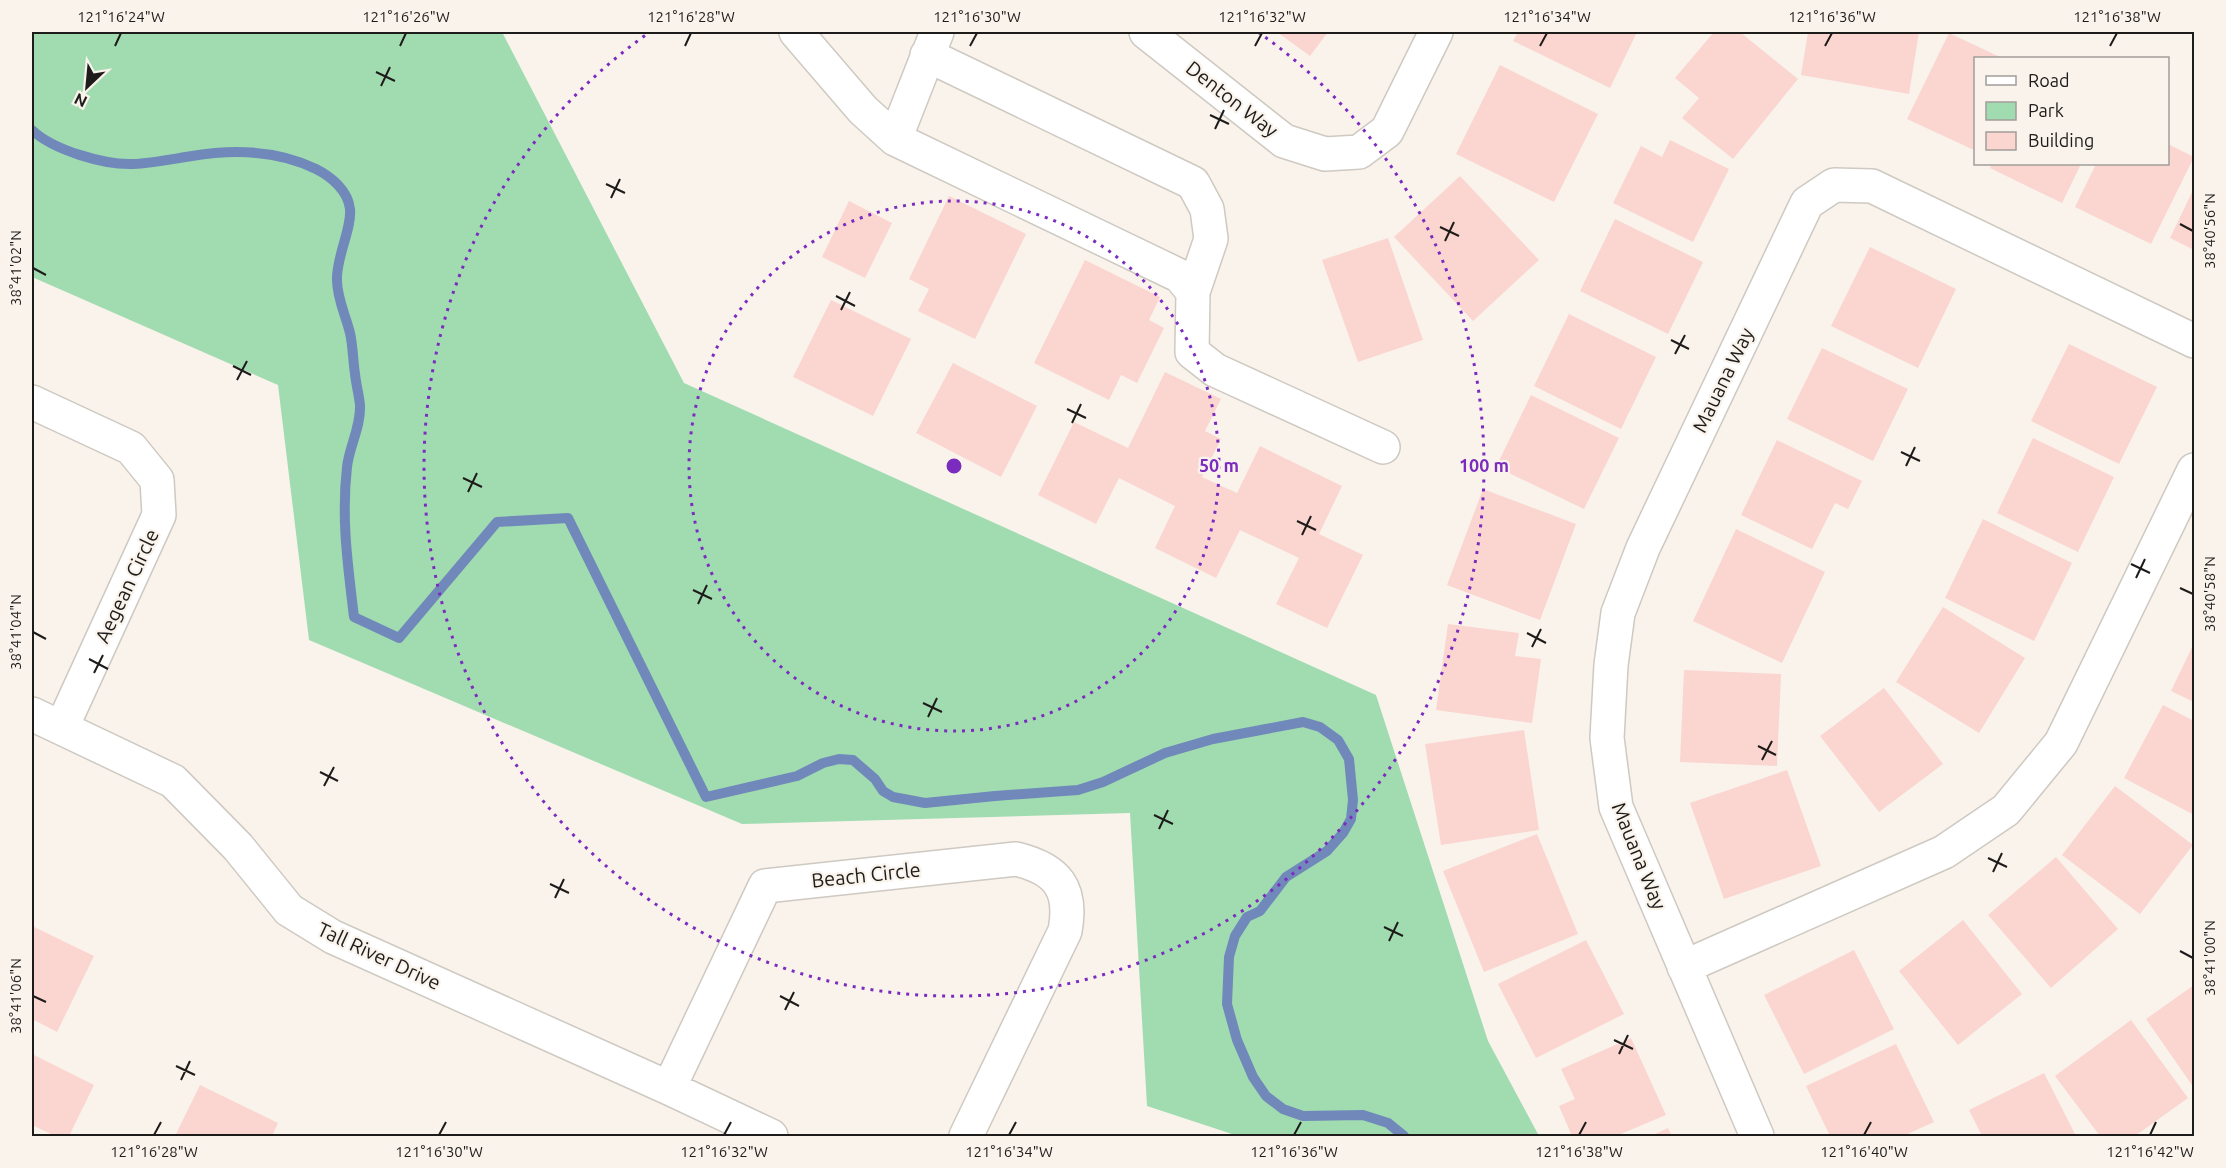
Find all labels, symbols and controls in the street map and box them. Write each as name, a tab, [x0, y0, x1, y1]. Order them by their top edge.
text: 121°16'24"W	[77, 8, 165, 25]
text: 121°16'26"W	[362, 8, 450, 25]
text: 121°16'28"W	[647, 8, 735, 25]
text: 121°16'30"W	[933, 8, 1021, 25]
text: 121°16'32"W	[1218, 8, 1306, 25]
text: 121°16'34"W	[1503, 8, 1591, 25]
text: 121°16'36"W	[1788, 8, 1876, 25]
text: 121°16'38"W	[2073, 8, 2161, 25]
street label: Denton Way	[1182, 56, 1283, 142]
north arrow	[57, 57, 117, 117]
legend	[1974, 57, 2169, 165]
text: Road	[2028, 70, 2070, 90]
text: N	[71, 90, 90, 111]
text: Park	[2028, 100, 2064, 120]
text: Building	[2028, 130, 2094, 150]
text: 38°40'56"N	[2201, 193, 2218, 269]
text: 38°41'02"N	[7, 230, 24, 306]
street label: Mauana Way	[1687, 323, 1758, 436]
text: 50 m	[1199, 455, 1239, 475]
text: 100 m	[1459, 455, 1509, 475]
centre of rings	[944, 456, 964, 476]
street label: Aegean Circle	[90, 525, 163, 646]
text: 38°40'58"N	[2201, 556, 2218, 632]
text: 38°41'04"N	[7, 594, 24, 670]
street label: Mauana Way	[1608, 799, 1672, 913]
street label: Beach Circle	[810, 857, 922, 892]
street label: Tall River Drive	[314, 917, 444, 994]
text: 38°41'00"N	[2201, 920, 2218, 996]
text: 38°41'06"N	[7, 958, 24, 1034]
text: 121°16'28"W	[110, 1143, 198, 1160]
text: 121°16'30"W	[395, 1143, 483, 1160]
text: 121°16'32"W	[680, 1143, 768, 1160]
text: 121°16'34"W	[965, 1143, 1053, 1160]
text: 121°16'36"W	[1250, 1143, 1338, 1160]
text: 121°16'38"W	[1535, 1143, 1623, 1160]
text: 121°16'40"W	[1820, 1143, 1908, 1160]
text: 121°16'42"W	[2106, 1143, 2194, 1160]

